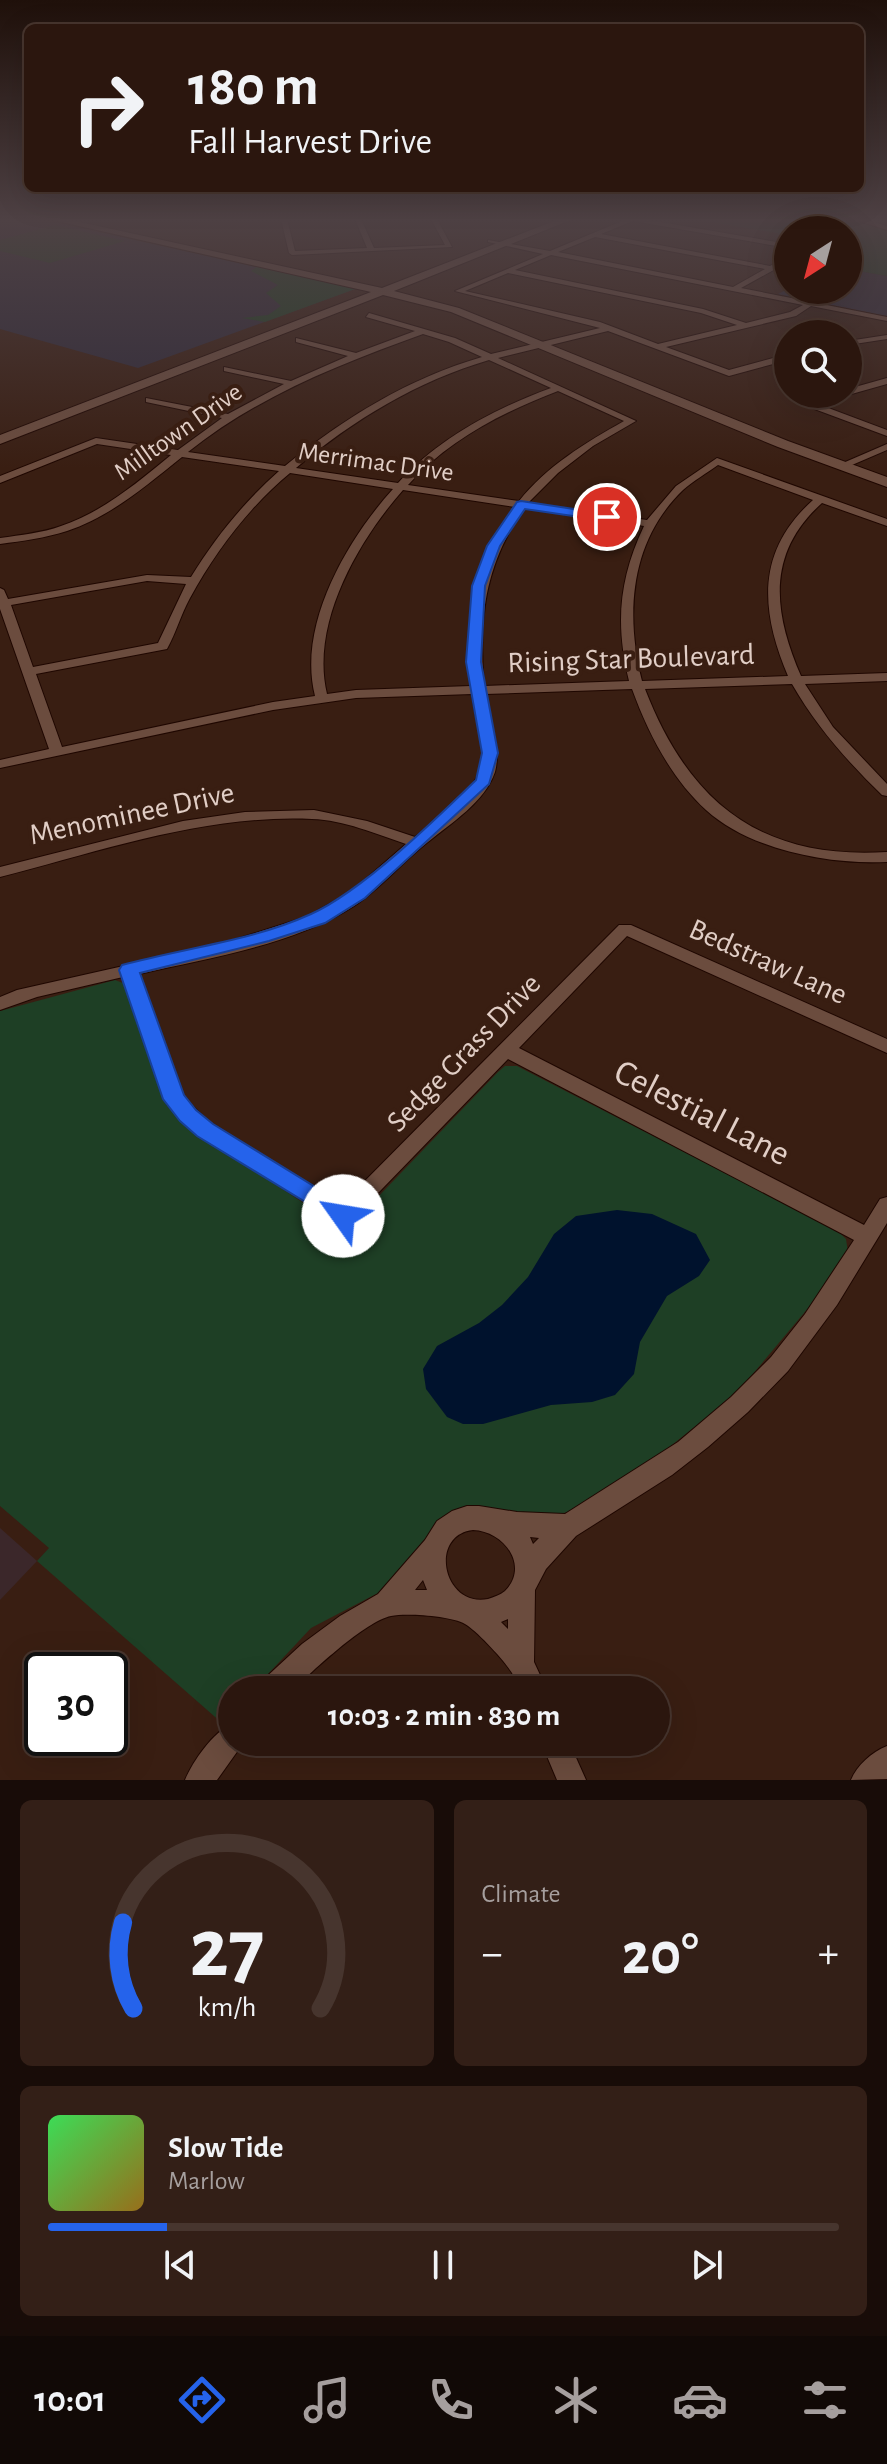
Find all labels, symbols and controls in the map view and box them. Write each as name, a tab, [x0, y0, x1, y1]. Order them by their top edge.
icon: right	[56, 56, 160, 160]
text: 180 m	[188, 59, 319, 115]
text: Fall Harvest Drive	[188, 124, 432, 160]
north arrow	[774, 216, 862, 304]
map controls	[774, 216, 862, 408]
button: search	[774, 320, 862, 408]
street label: Milltown Drive	[109, 379, 247, 485]
street label: Merrimac Drive	[297, 438, 455, 486]
pin	[573, 483, 641, 551]
icon: arrive	[585, 495, 629, 539]
street label: Rising Star Boulevard	[507, 640, 755, 678]
street label: Menominee Drive	[27, 778, 237, 850]
street label: Bedstraw Lane	[685, 914, 851, 1010]
street label: Sedge Grass Drive	[381, 968, 547, 1138]
street label: Celestial Lane	[609, 1053, 795, 1173]
position arrow	[301, 1174, 385, 1258]
speed limit sign: 30	[24, 1652, 128, 1756]
text: 10:03 · 2 min · 830 m	[328, 1701, 560, 1731]
text: Climate	[482, 1881, 560, 1907]
text: 27	[189, 1908, 264, 1992]
text: 20°	[622, 1925, 699, 1985]
text: −	[482, 1932, 503, 1976]
text: +	[818, 1932, 839, 1976]
text: km/h	[197, 1993, 256, 2022]
text: Slow Tide	[168, 2133, 283, 2163]
text: Marlow	[168, 2168, 245, 2194]
icon: previous	[158, 2243, 202, 2287]
icon: pause	[421, 2243, 465, 2287]
icon: next	[685, 2243, 729, 2287]
icon: directions	[174, 2372, 230, 2428]
icon: music	[299, 2372, 355, 2428]
icon: phone	[423, 2372, 479, 2428]
icon: climate	[548, 2372, 604, 2428]
icon: car	[672, 2372, 728, 2428]
icon: filters	[797, 2372, 853, 2428]
text: 10:01	[34, 2382, 106, 2418]

